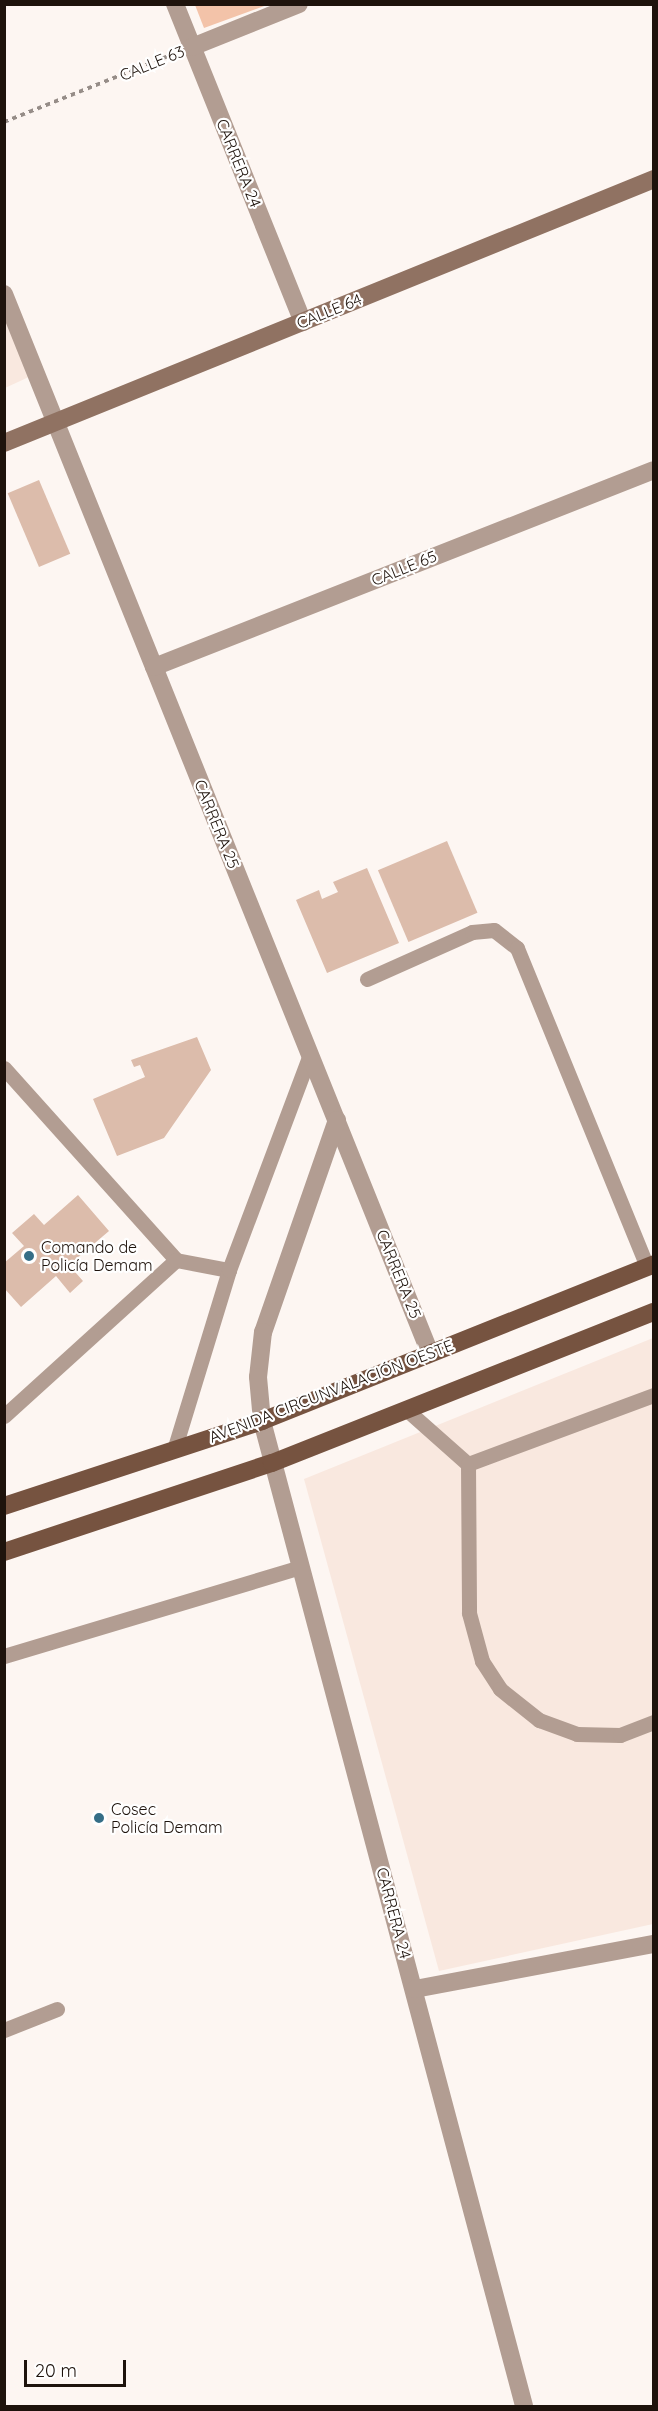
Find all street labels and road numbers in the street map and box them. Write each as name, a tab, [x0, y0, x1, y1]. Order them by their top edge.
street label: CALLE 63	[117, 41, 187, 85]
street label: CARRERA 24	[213, 116, 265, 210]
street label: CALLE 64	[294, 289, 364, 333]
street label: CALLE 65	[369, 546, 439, 590]
street label: CARRERA 25	[190, 777, 244, 871]
street label: CARRERA 25	[372, 1227, 426, 1321]
street label: AVENIDA CIRCUNVALACIÓN OESTE	[206, 1335, 456, 1447]
street label: CARRERA 24	[373, 1865, 415, 1961]

